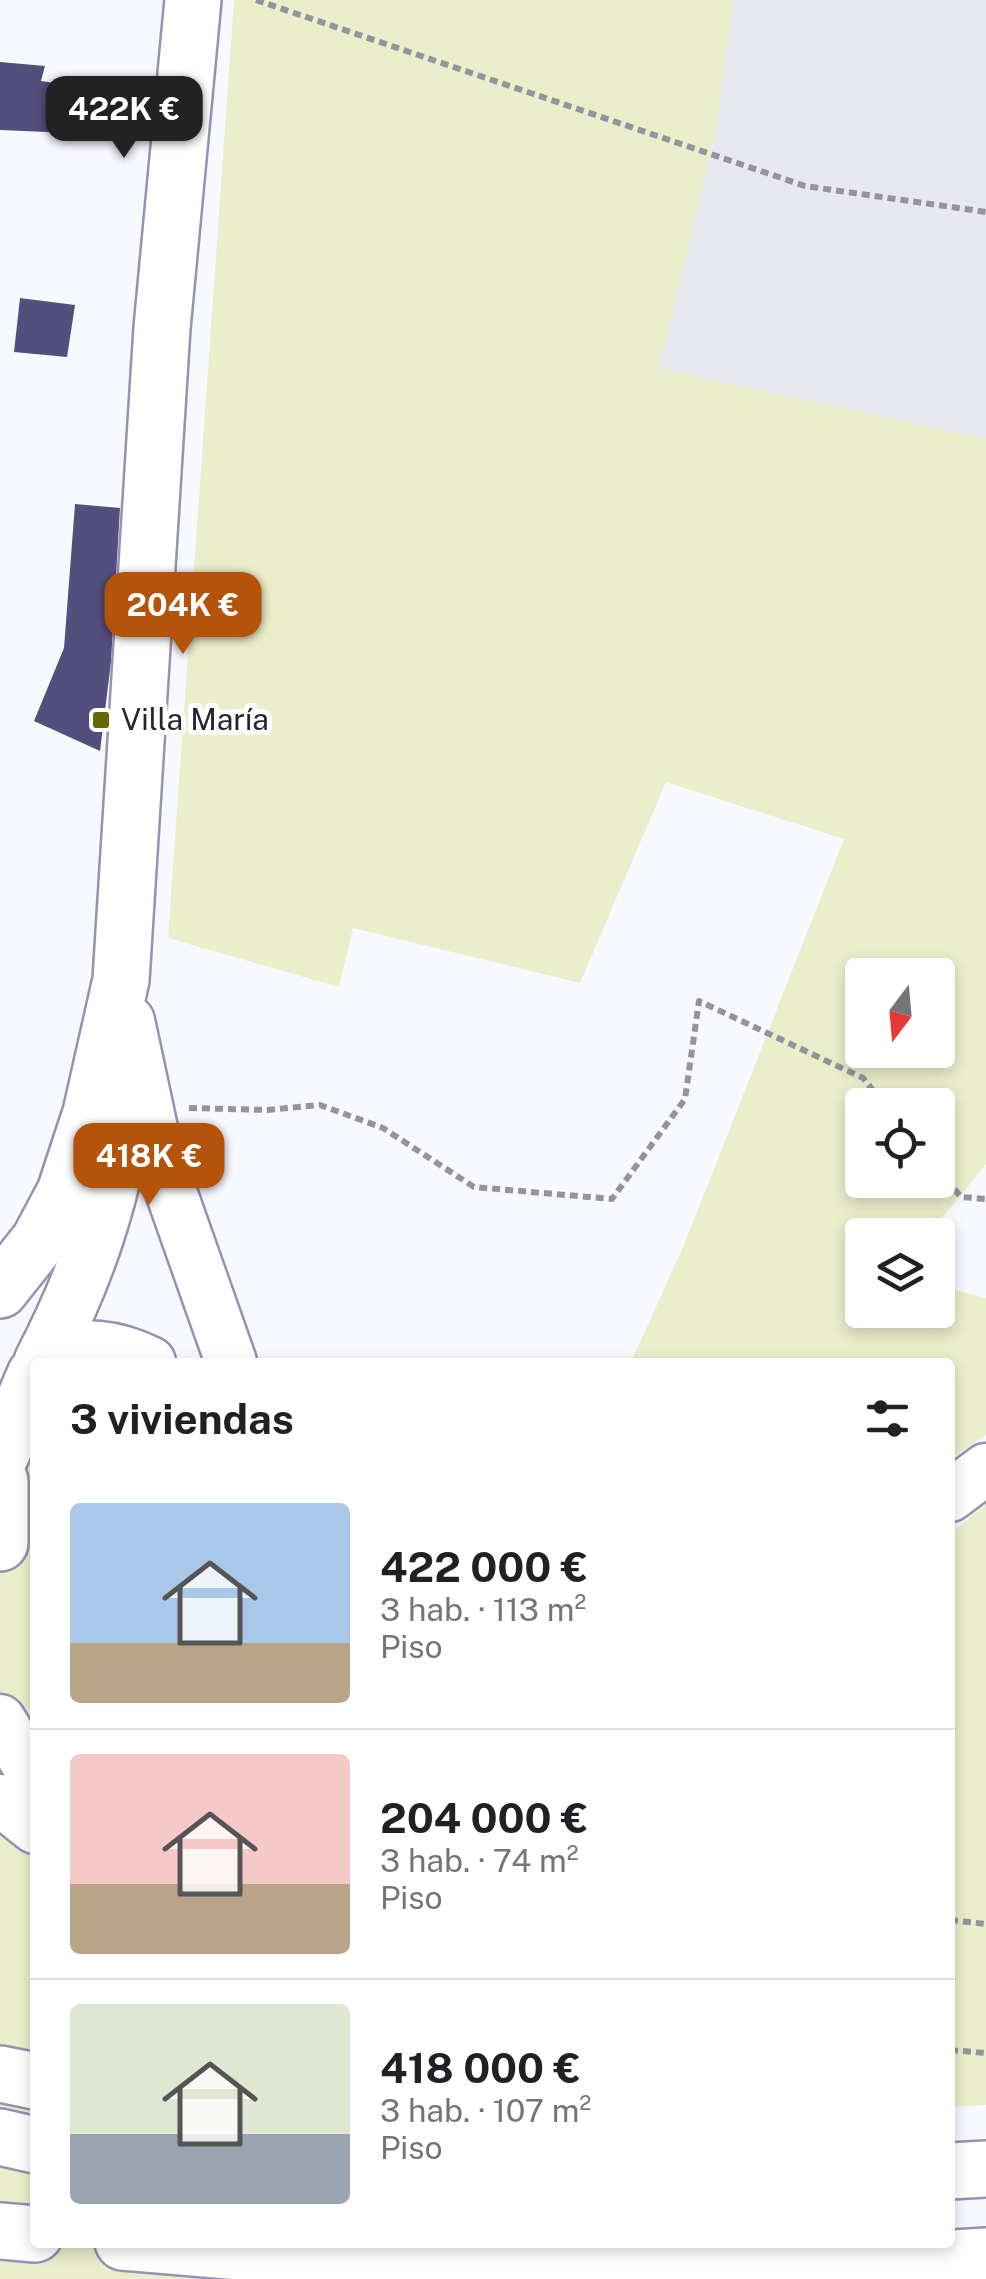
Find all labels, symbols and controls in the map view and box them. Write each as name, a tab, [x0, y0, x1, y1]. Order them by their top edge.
pin: 422K €	[43, 76, 205, 161]
text: 422K €	[68, 90, 180, 127]
pin: 204K €	[102, 572, 264, 657]
text: 204K €	[127, 586, 239, 623]
place label: Villa María	[121, 701, 269, 737]
marker: Villa María	[90, 709, 112, 731]
north arrow	[845, 958, 955, 1068]
map controls	[845, 958, 955, 1328]
button: locate	[845, 1088, 955, 1198]
pin: 418K €	[68, 1123, 230, 1208]
text: 418K €	[95, 1137, 203, 1174]
button: layers	[845, 1218, 955, 1328]
icon: filters	[860, 1391, 915, 1446]
text: 3 viviendas	[70, 1394, 294, 1443]
text: 422 000 €	[380, 1542, 588, 1591]
icon: home	[150, 1543, 270, 1663]
text: 3 hab. · 113 m²	[380, 1591, 586, 1628]
text: Piso	[380, 1628, 443, 1665]
text: 204 000 €	[380, 1793, 588, 1842]
icon: home	[150, 1794, 270, 1914]
text: 3 hab. · 74 m²	[380, 1842, 578, 1879]
text: Piso	[380, 1879, 443, 1916]
text: 418 000 €	[380, 2043, 581, 2092]
icon: home	[150, 2044, 270, 2164]
text: 3 hab. · 107 m²	[380, 2092, 591, 2129]
text: Piso	[380, 2129, 443, 2166]

